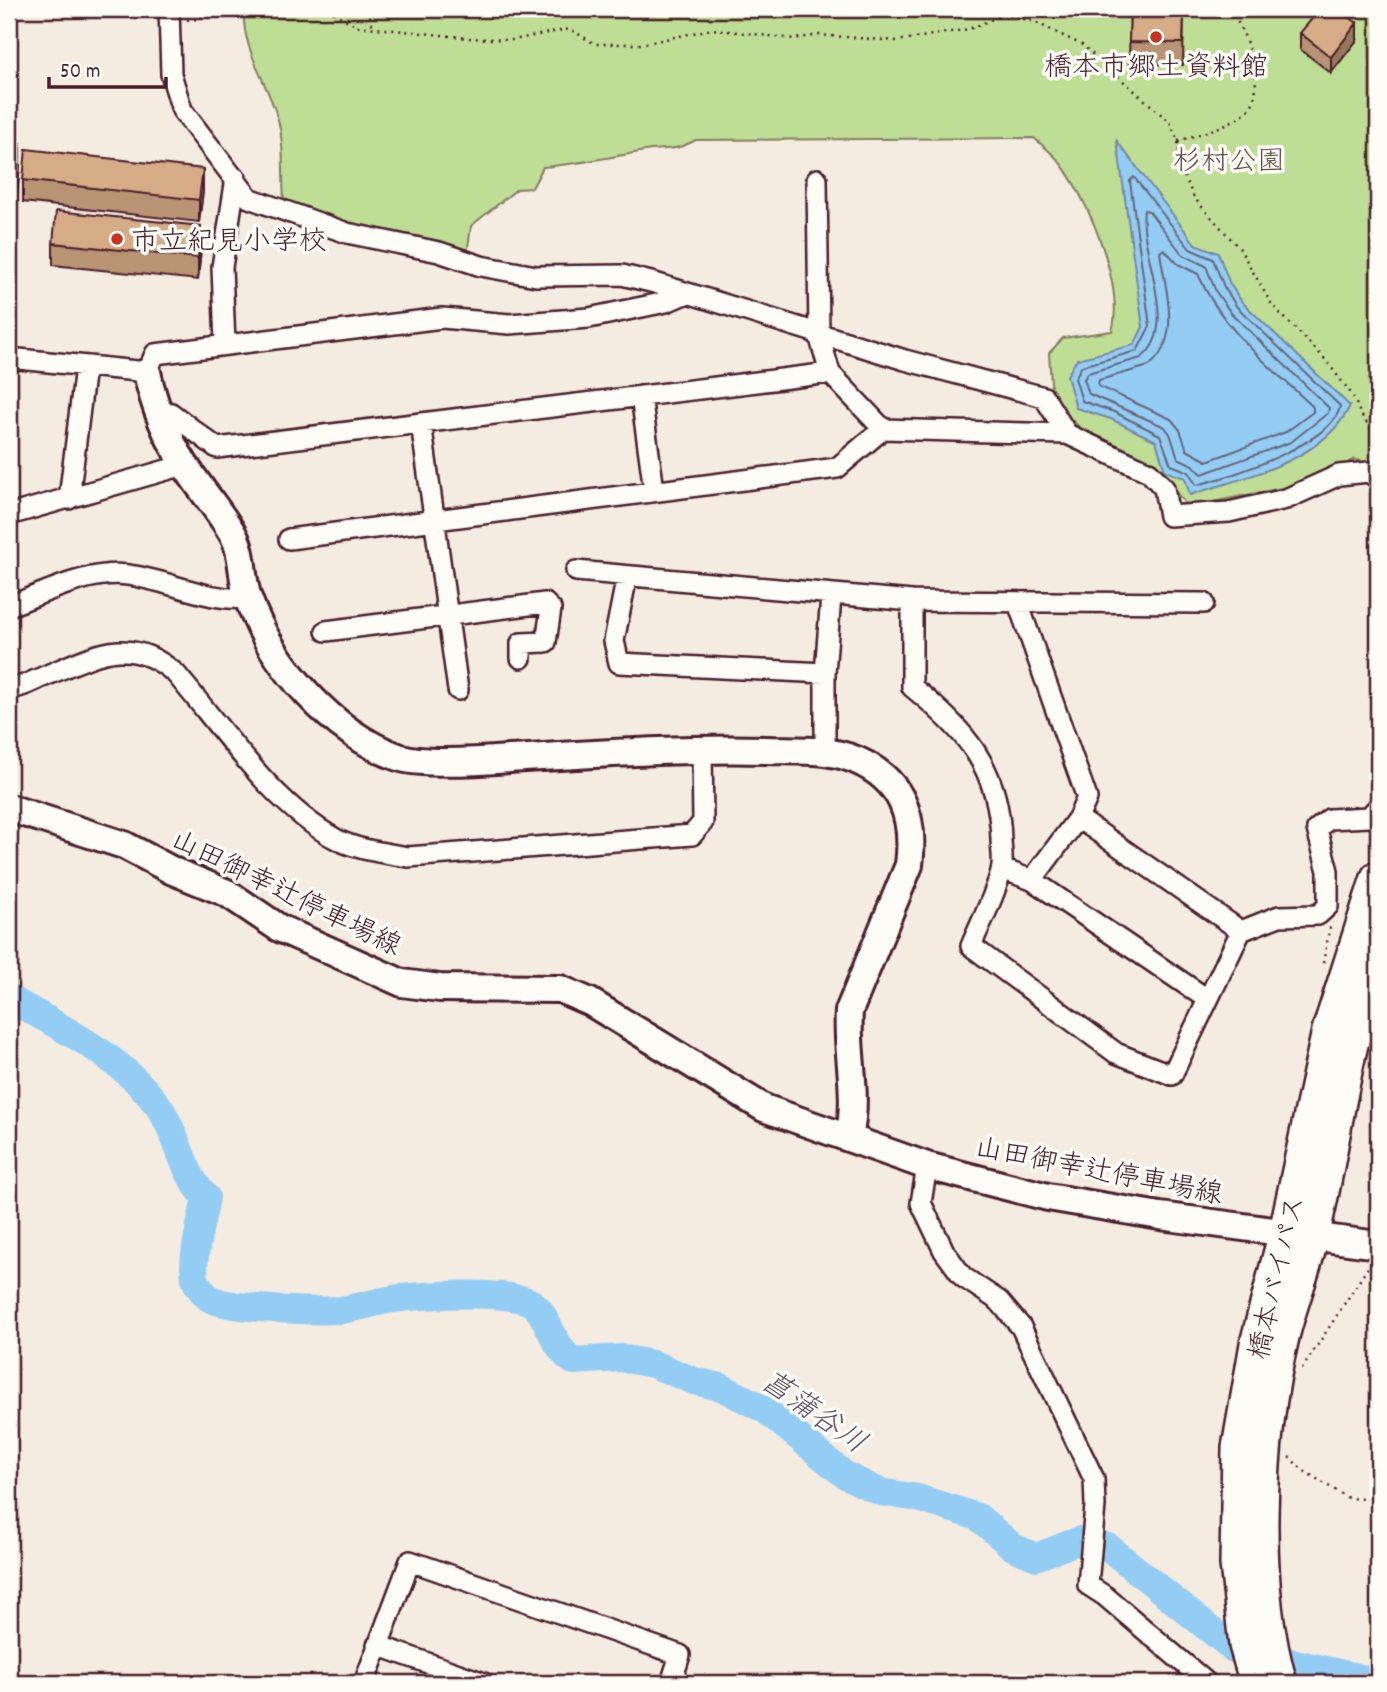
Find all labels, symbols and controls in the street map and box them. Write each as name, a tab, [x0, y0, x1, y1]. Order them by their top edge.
marker: 橋本市郷土資料館	[1148, 29, 1164, 45]
scale bar	[49, 46, 166, 90]
place label: 橋本市郷土資料館	[1044, 50, 1268, 90]
text: 50 m	[60, 58, 100, 88]
park label: 杉村公園	[1173, 144, 1285, 184]
place label: 市立紀見小学校	[131, 224, 327, 264]
marker: 市立紀見小学校	[109, 231, 125, 247]
street label: 山田御幸辻停車場線	[163, 822, 407, 969]
street label: 山田御幸辻停車場線	[971, 1130, 1226, 1218]
street label: 橋本バイパス	[1242, 1192, 1318, 1364]
water label: 菖蒲谷川	[751, 1363, 874, 1467]

